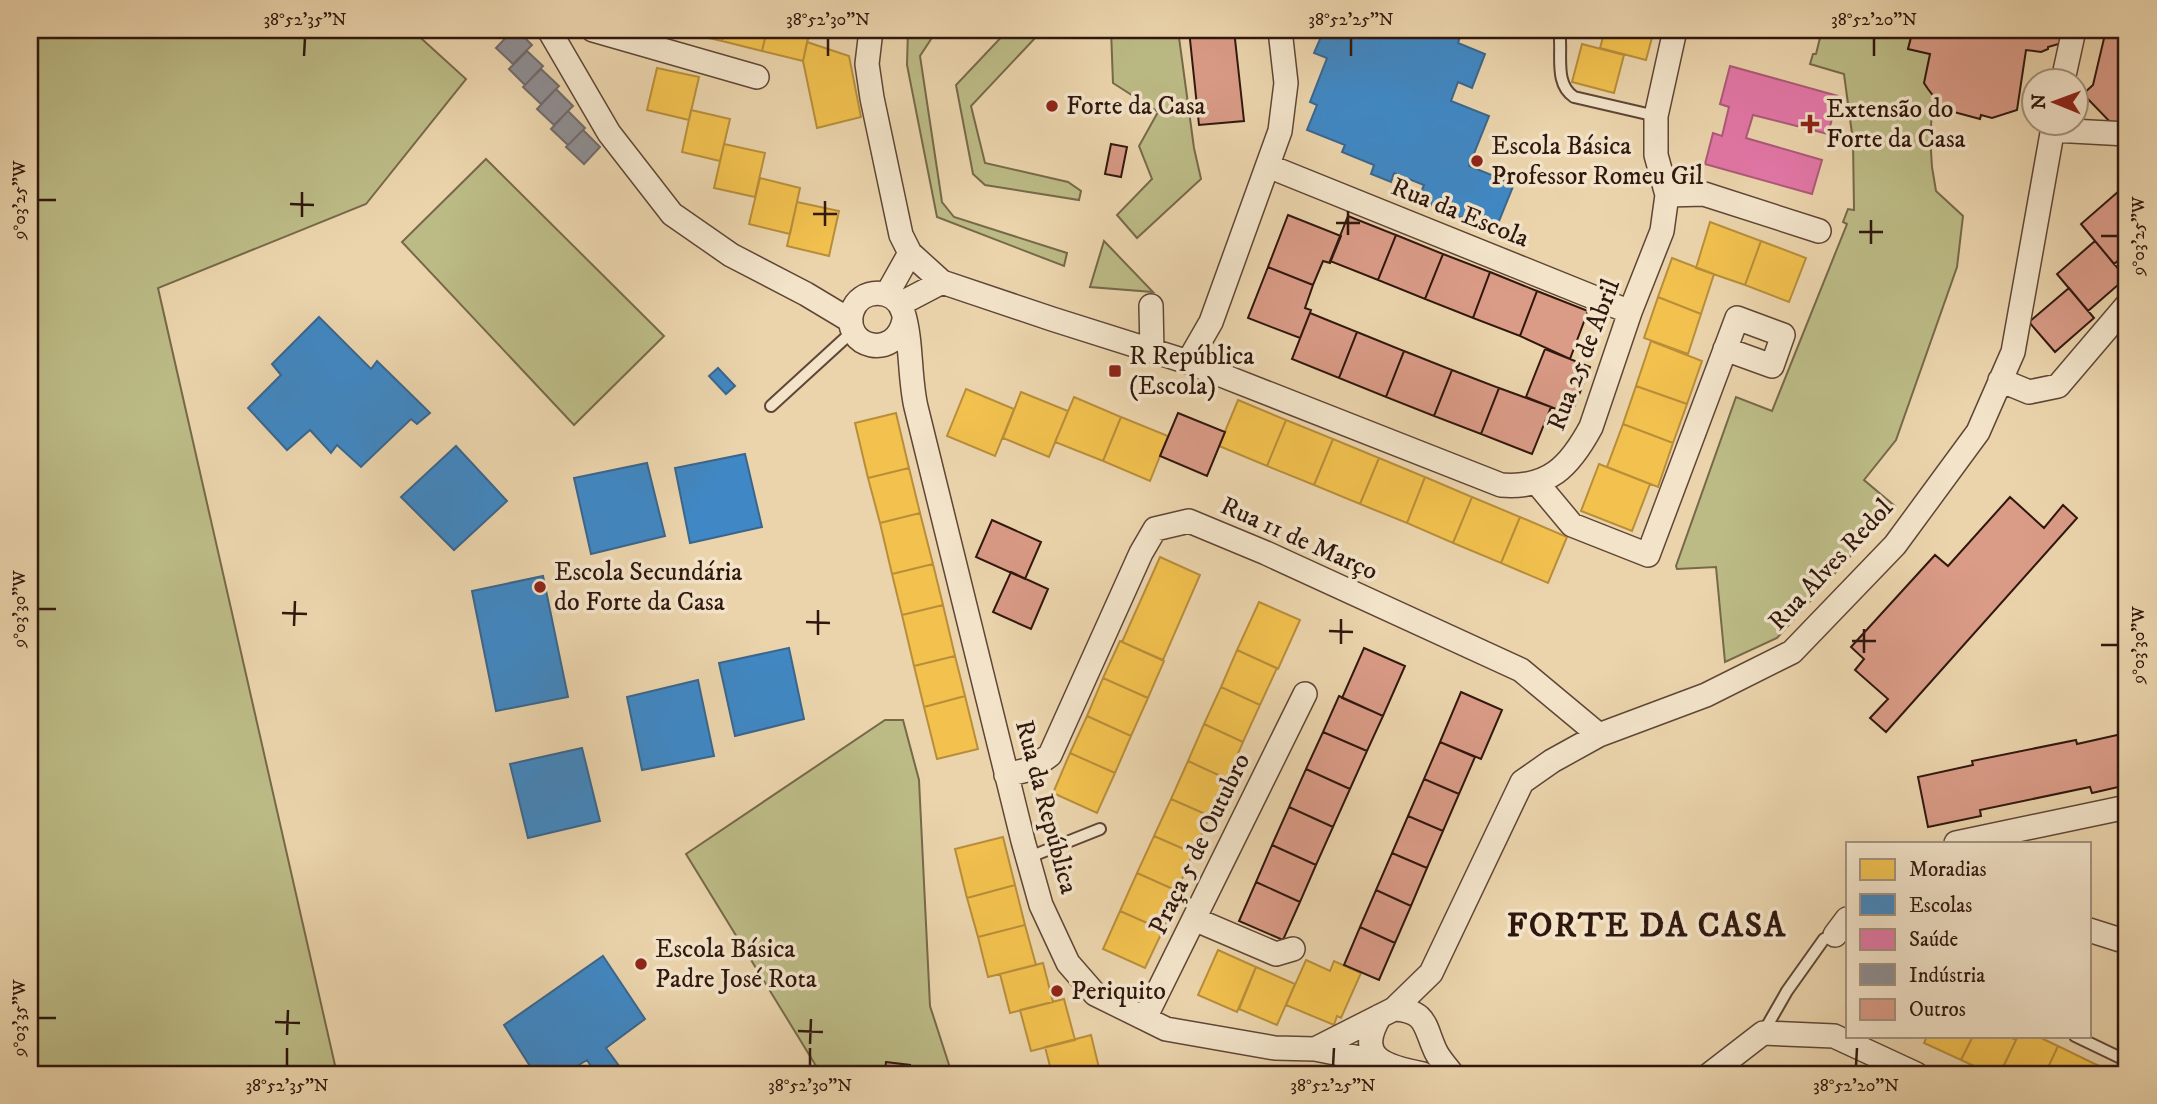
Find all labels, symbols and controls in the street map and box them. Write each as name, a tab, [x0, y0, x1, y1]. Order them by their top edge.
text: 38°52'35"N	[263, 9, 347, 31]
text: 38°52'30"N	[786, 9, 870, 31]
text: 38°52'25"N	[1308, 9, 1394, 31]
text: 38°52'20"N	[1831, 9, 1917, 31]
north arrow	[2021, 66, 2090, 136]
place label: Forte da Casa	[1066, 90, 1206, 123]
place label: Extensão do Forte da Casa	[1826, 93, 1966, 156]
text: N	[2028, 93, 2051, 110]
marker: Forte da Casa	[1044, 98, 1060, 114]
marker: Extensão do Forte da Casa	[1800, 114, 1820, 134]
place label: Escola Básica Professor Romeu Gil	[1491, 130, 1704, 193]
marker: Escola Básica Professor Romeu Gil	[1469, 153, 1485, 169]
text: 9°03'25"W	[9, 160, 31, 240]
street label: Rua da Escola	[1386, 170, 1534, 256]
text: 9°03'25"W	[2128, 196, 2150, 276]
street label: Rua 25 de Abril	[1540, 274, 1628, 435]
place label: R República (Escola)	[1129, 340, 1254, 403]
marker: R República (Escola)	[1107, 363, 1123, 379]
street label: Rua 11 de Março	[1215, 490, 1383, 588]
street label: Rua Alves Redol	[1762, 492, 1901, 638]
place label: Escola Secundária do Forte da Casa	[554, 556, 742, 619]
text: 9°03'30"W	[9, 570, 31, 649]
marker: Escola Secundária do Forte da Casa	[532, 579, 548, 595]
text: 9°03'30"W	[2128, 606, 2150, 685]
street label: Rua da República	[1007, 717, 1085, 897]
street label: Praça 5 de Outubro	[1142, 748, 1258, 940]
legend	[1846, 842, 2090, 1038]
text: Moradias	[1909, 857, 1987, 883]
text: Escolas	[1909, 893, 1972, 919]
district label: FORTE DA CASA	[1507, 906, 1787, 947]
text: Saúde	[1909, 927, 1959, 953]
place label: Escola Básica Padre José Rota	[655, 933, 817, 996]
marker: Escola Básica Padre José Rota	[633, 956, 649, 972]
text: Indústria	[1909, 963, 1985, 989]
place label: Periquito	[1071, 975, 1166, 1008]
text: 9°03'35"W	[9, 979, 31, 1057]
marker: Periquito	[1049, 983, 1065, 999]
text: Outros	[1909, 997, 1966, 1023]
text: 38°52'35"N	[245, 1075, 329, 1097]
text: 38°52'30"N	[768, 1075, 852, 1097]
text: 38°52'25"N	[1290, 1075, 1376, 1097]
text: 38°52'20"N	[1813, 1075, 1899, 1097]

